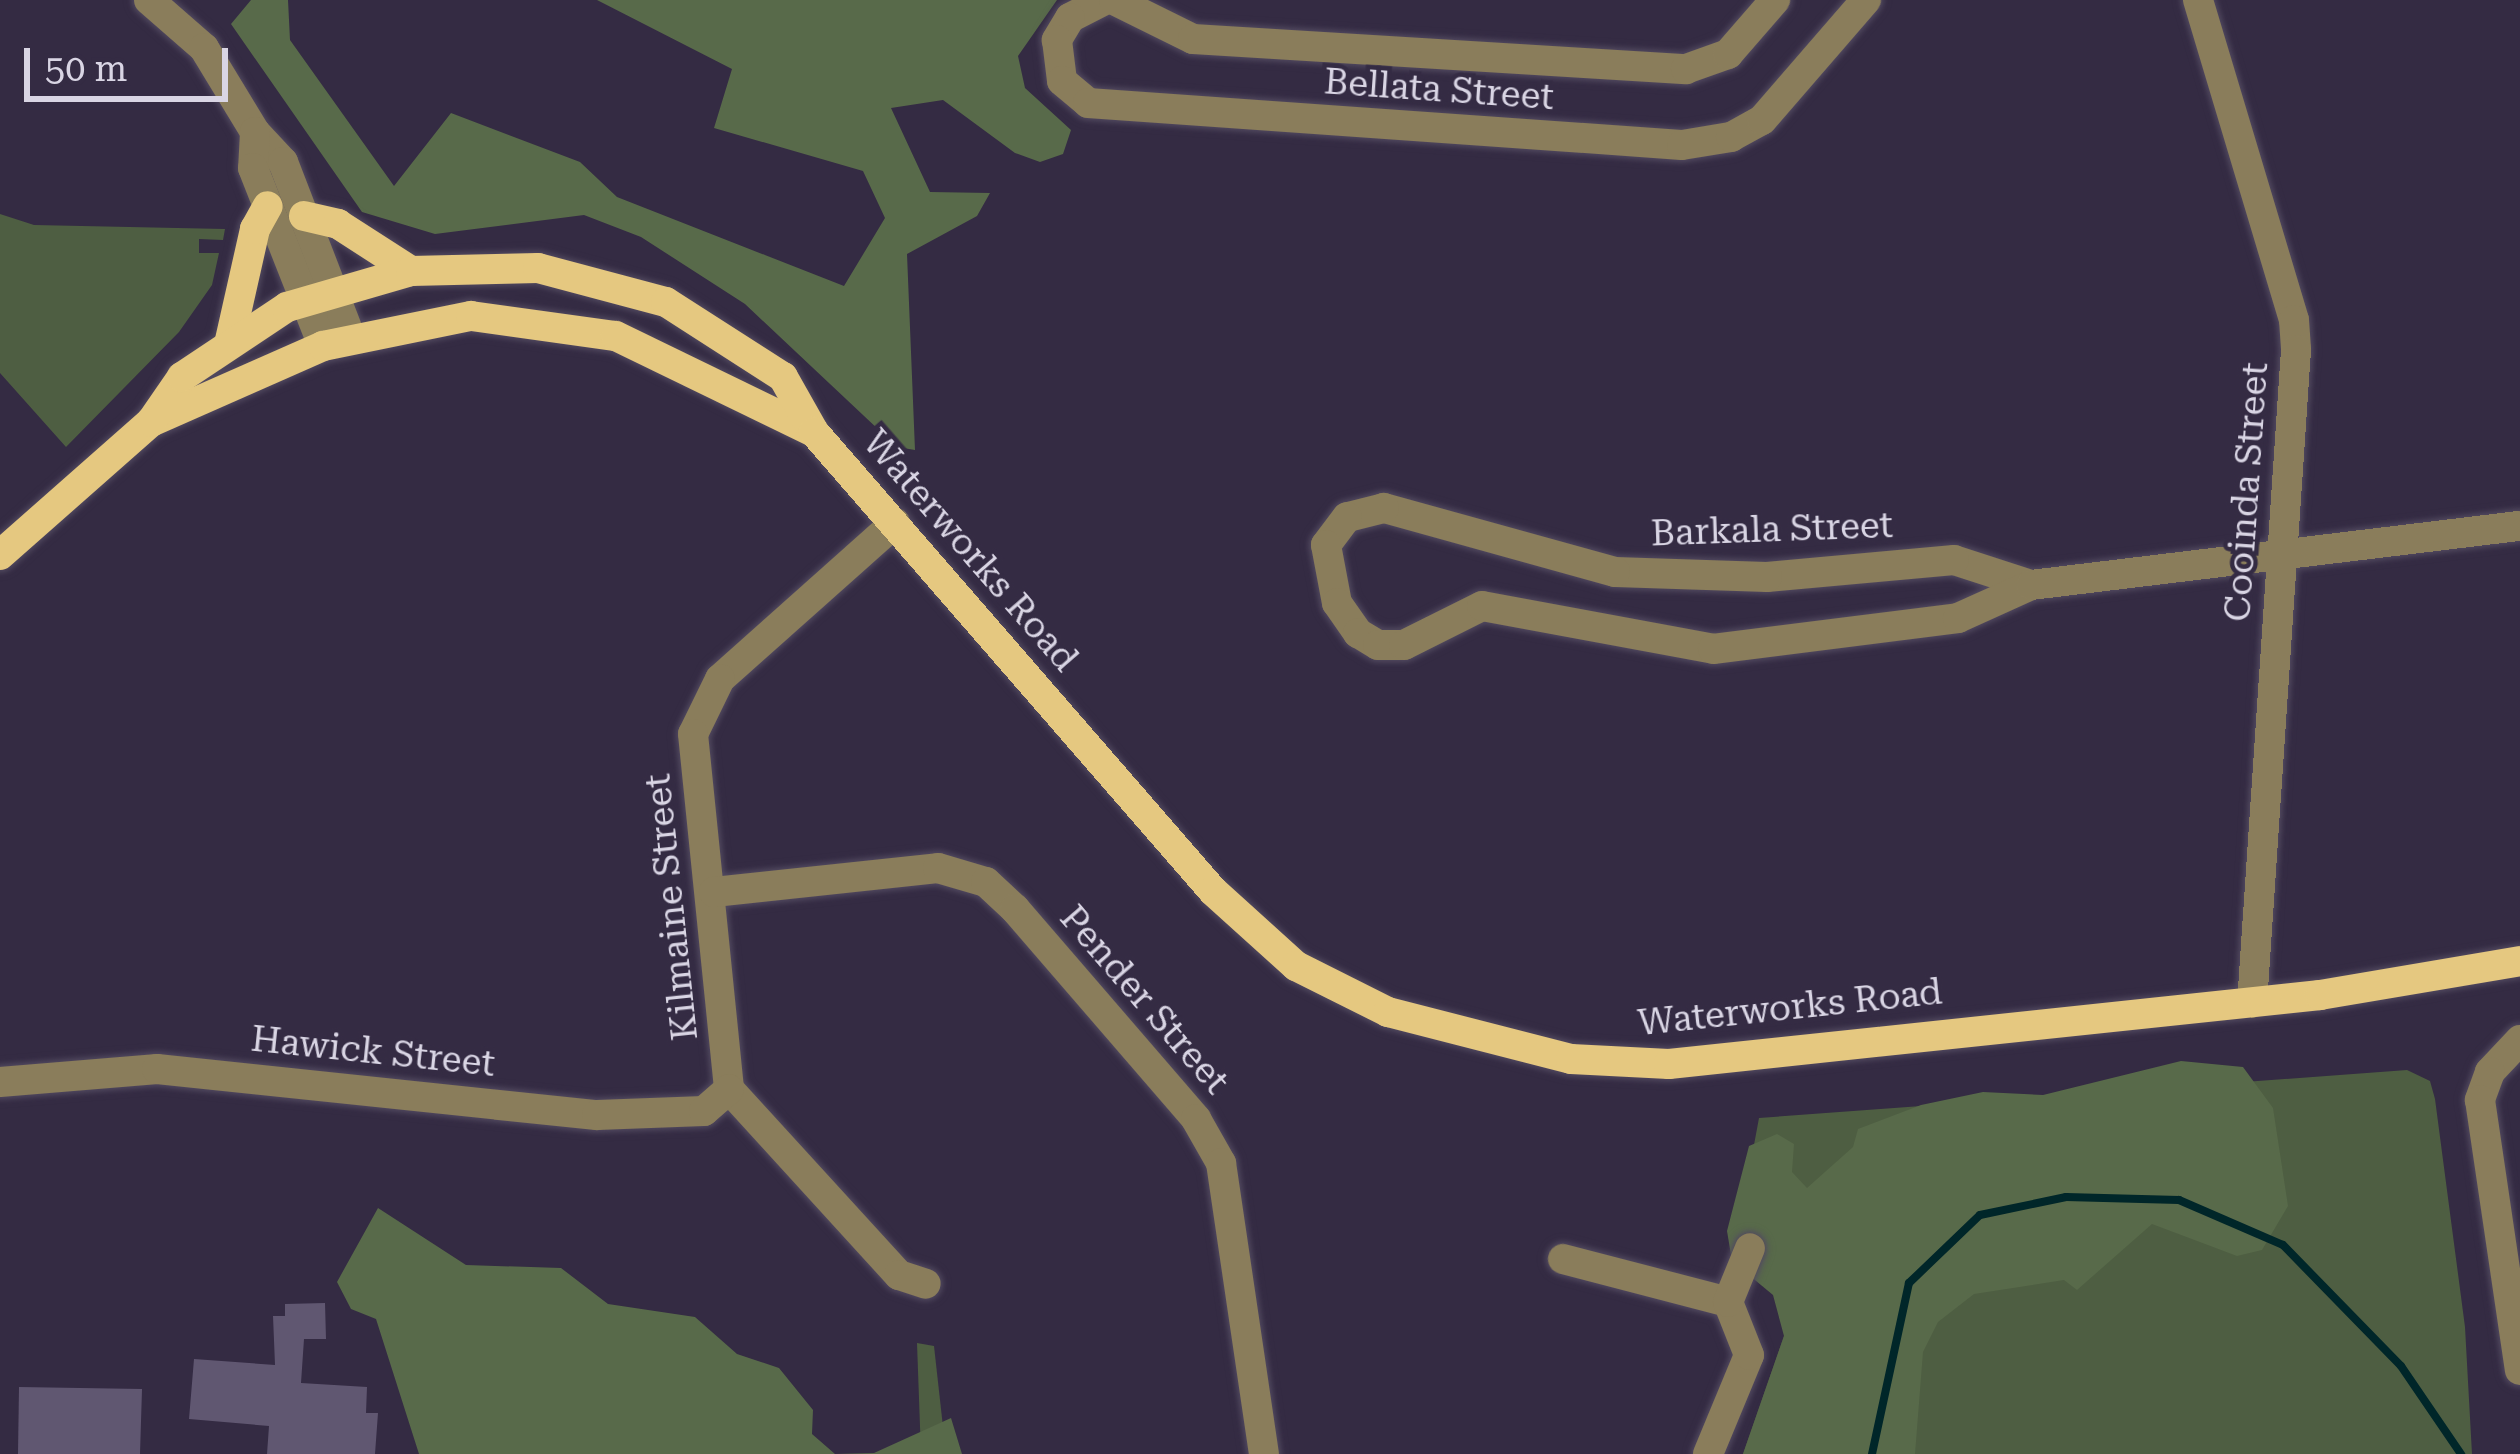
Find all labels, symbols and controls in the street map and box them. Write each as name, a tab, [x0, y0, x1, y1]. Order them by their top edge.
scale bar	[30, 24, 234, 98]
text: 50 m	[45, 48, 127, 90]
street label: Bellata Street	[1323, 60, 1555, 120]
street label: Cooinda Street	[2216, 361, 2278, 623]
street label: Waterworks Road	[853, 422, 1087, 680]
street label: Barkala Street	[1650, 504, 1894, 556]
street label: Kilmaine Street	[637, 771, 707, 1043]
street label: Pender Street	[1051, 897, 1237, 1103]
street label: Waterworks Road	[1636, 971, 1944, 1045]
street label: Hawick Street	[249, 1018, 497, 1086]

